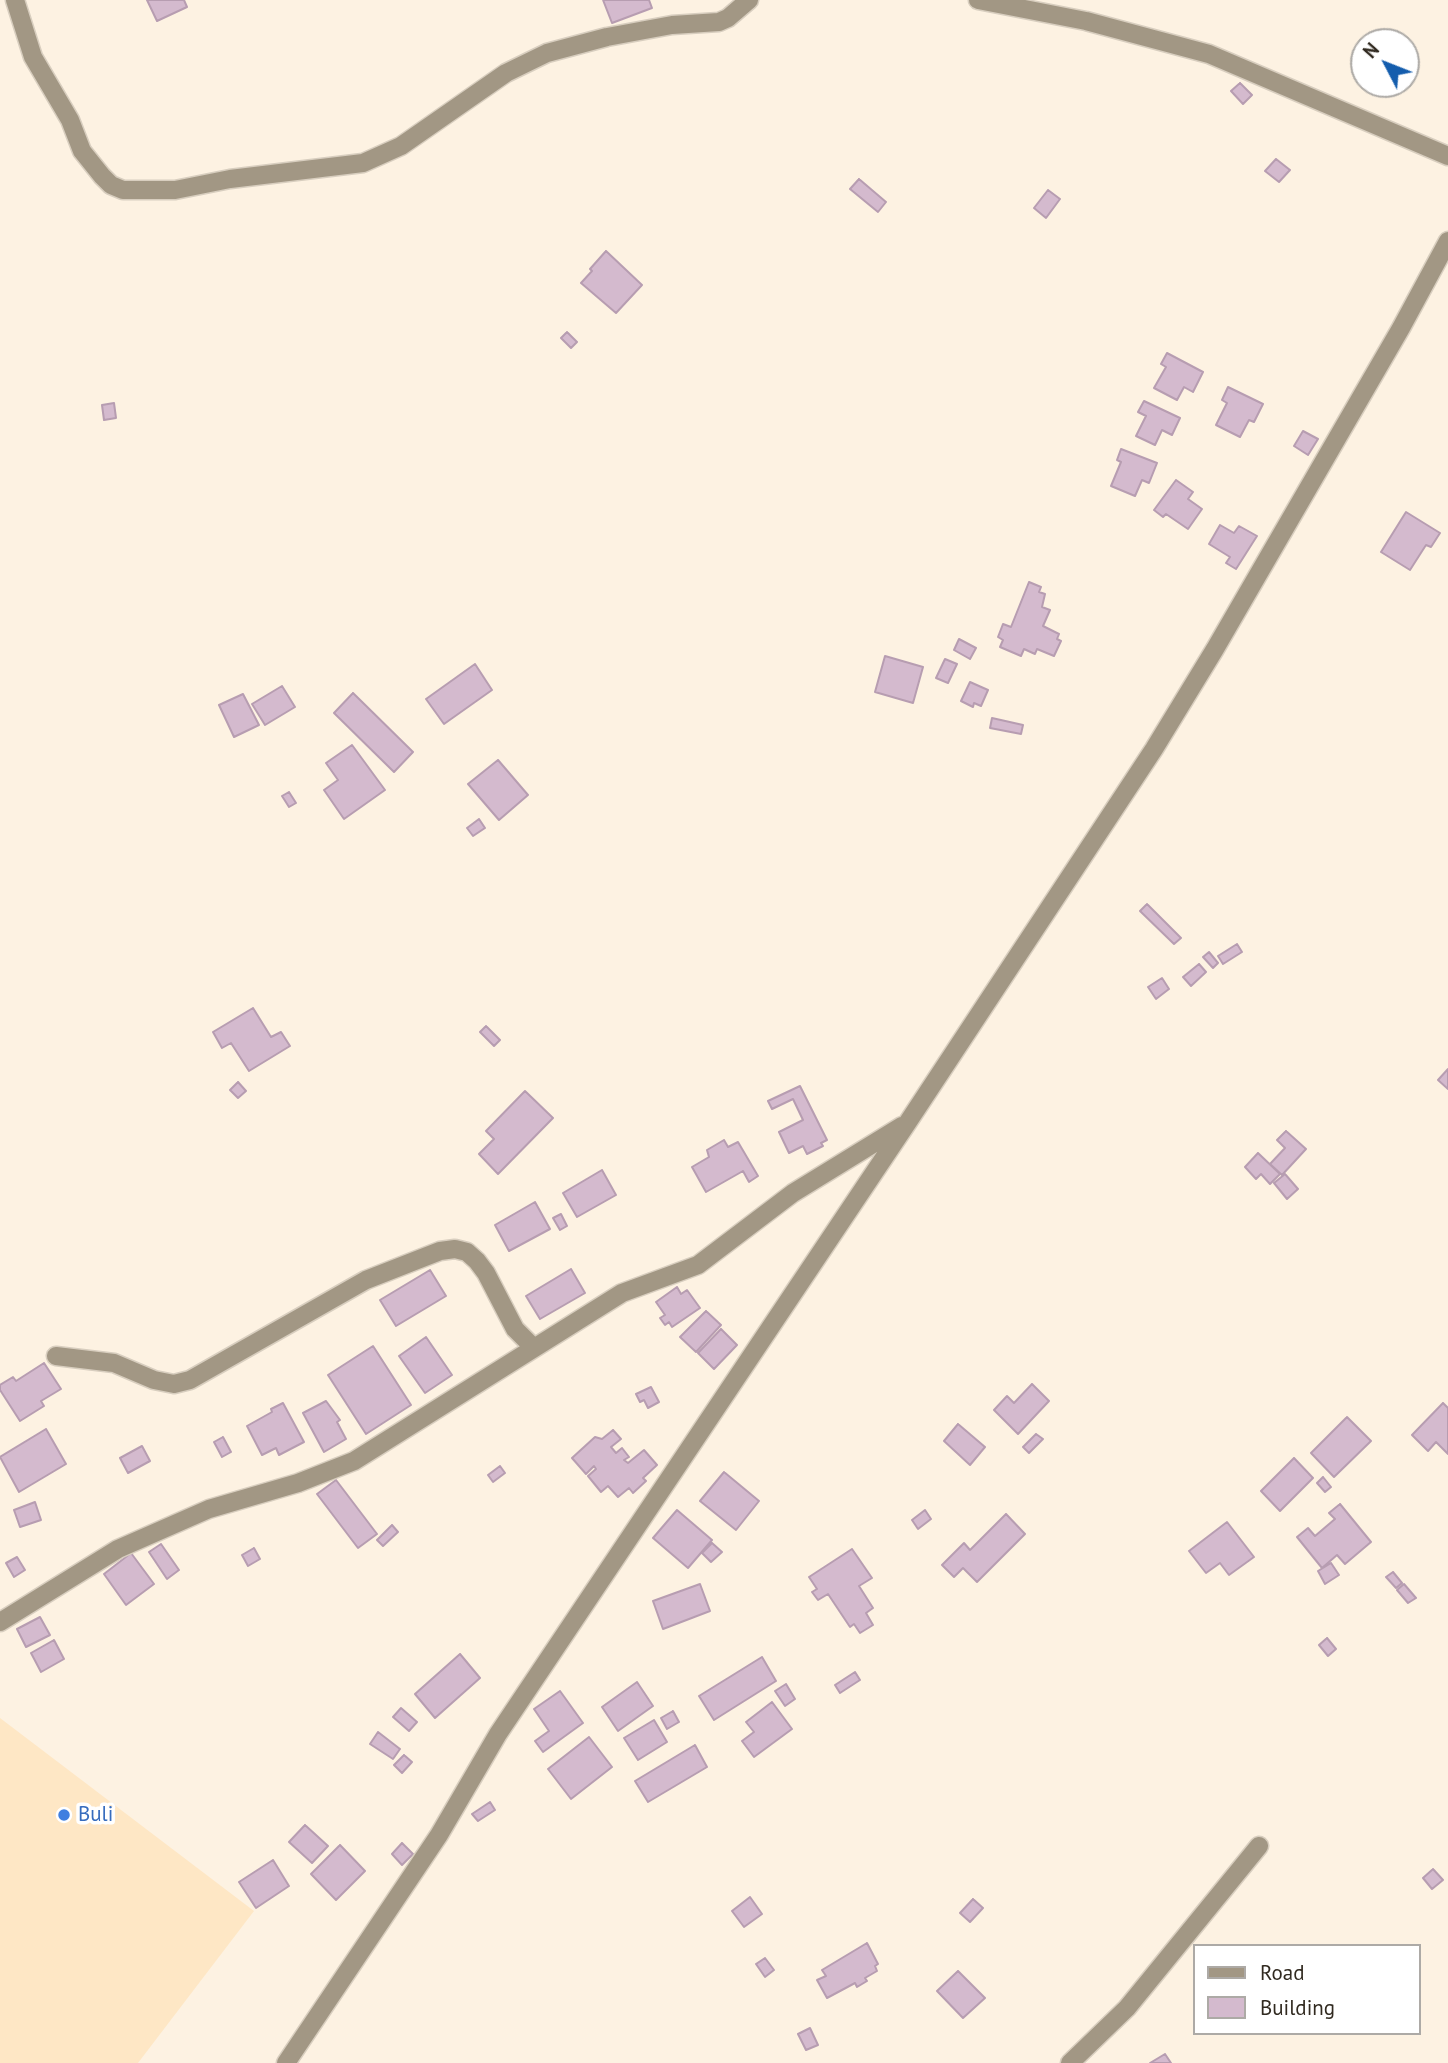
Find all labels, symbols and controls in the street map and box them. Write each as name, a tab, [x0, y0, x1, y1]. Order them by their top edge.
north arrow	[1350, 28, 1420, 98]
text: N	[1358, 38, 1384, 63]
place label: Buli	[78, 1802, 113, 1828]
marker: Buli	[56, 1807, 72, 1823]
legend	[1192, 1944, 1420, 2035]
text: Road	[1260, 1959, 1304, 1986]
text: Building	[1260, 1994, 1335, 2021]

